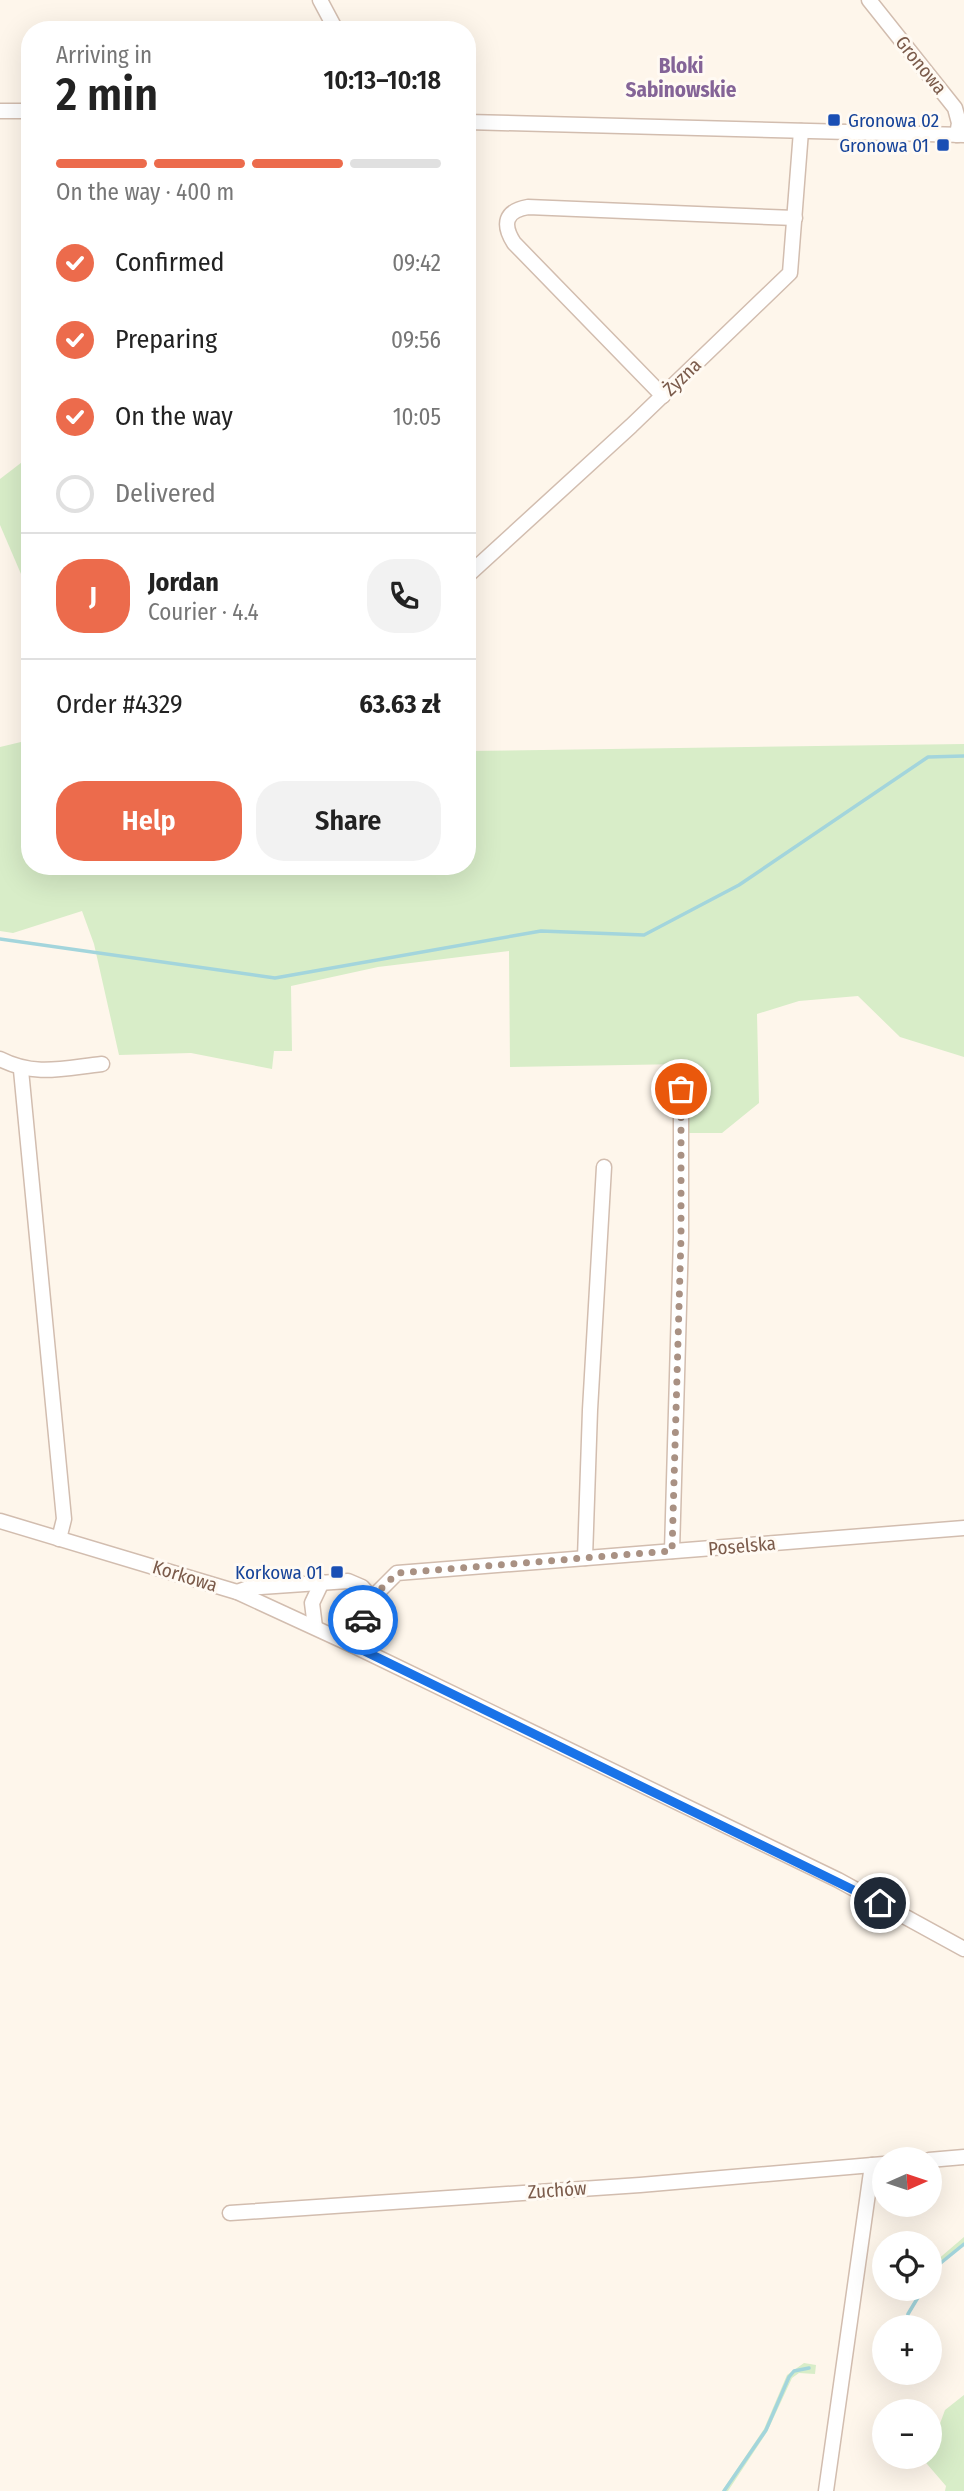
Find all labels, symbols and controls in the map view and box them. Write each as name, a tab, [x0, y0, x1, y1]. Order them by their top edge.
street label: Gronowa	[891, 31, 951, 99]
text: Arriving in	[56, 41, 152, 69]
district label: Bloki Sabinowskie	[626, 53, 737, 103]
text: 10:13–10:18	[323, 65, 441, 96]
text: 2 min	[56, 67, 158, 122]
place label: Gronowa 02	[848, 109, 939, 132]
marker: Gronowa 02	[826, 112, 842, 128]
place label: Gronowa 01	[839, 134, 929, 157]
marker: Gronowa 01	[935, 137, 951, 153]
text: On the way · 400 m	[56, 178, 234, 206]
icon: check	[56, 244, 94, 282]
text: Confirmed	[115, 247, 225, 278]
text: 09:42	[392, 249, 441, 277]
icon: check	[56, 321, 94, 359]
text: Preparing	[115, 324, 217, 355]
text: 09:56	[391, 326, 441, 354]
street label: Żyzna	[658, 353, 706, 401]
icon: check	[56, 398, 94, 436]
text: On the way	[115, 401, 233, 432]
text: 10:05	[393, 403, 441, 431]
text: Delivered	[115, 478, 216, 509]
button: phone	[367, 559, 441, 633]
text: Jordan	[148, 567, 219, 598]
text: J	[89, 581, 97, 612]
text: Courier · 4.4	[148, 598, 259, 626]
text: Order #4329	[56, 689, 183, 720]
text: 63.63 zł	[359, 689, 441, 720]
button: Help	[56, 781, 242, 861]
button: Share	[256, 781, 441, 861]
pin	[651, 1059, 711, 1119]
icon: bag	[662, 1070, 700, 1108]
street label: Poselska	[707, 1532, 777, 1560]
street label: Korkowa	[150, 1555, 220, 1597]
place label: Korkowa 01	[235, 1561, 323, 1584]
marker: Korkowa 01	[329, 1564, 345, 1580]
courier	[328, 1585, 398, 1655]
icon: car	[344, 1601, 382, 1639]
pin	[850, 1873, 910, 1933]
icon: home	[861, 1884, 899, 1922]
north arrow	[872, 2147, 942, 2217]
map controls	[872, 2147, 942, 2469]
street label: Zuchów	[527, 2176, 588, 2204]
button: locate	[872, 2231, 942, 2301]
button: +	[872, 2315, 942, 2385]
button: −	[872, 2399, 942, 2469]

